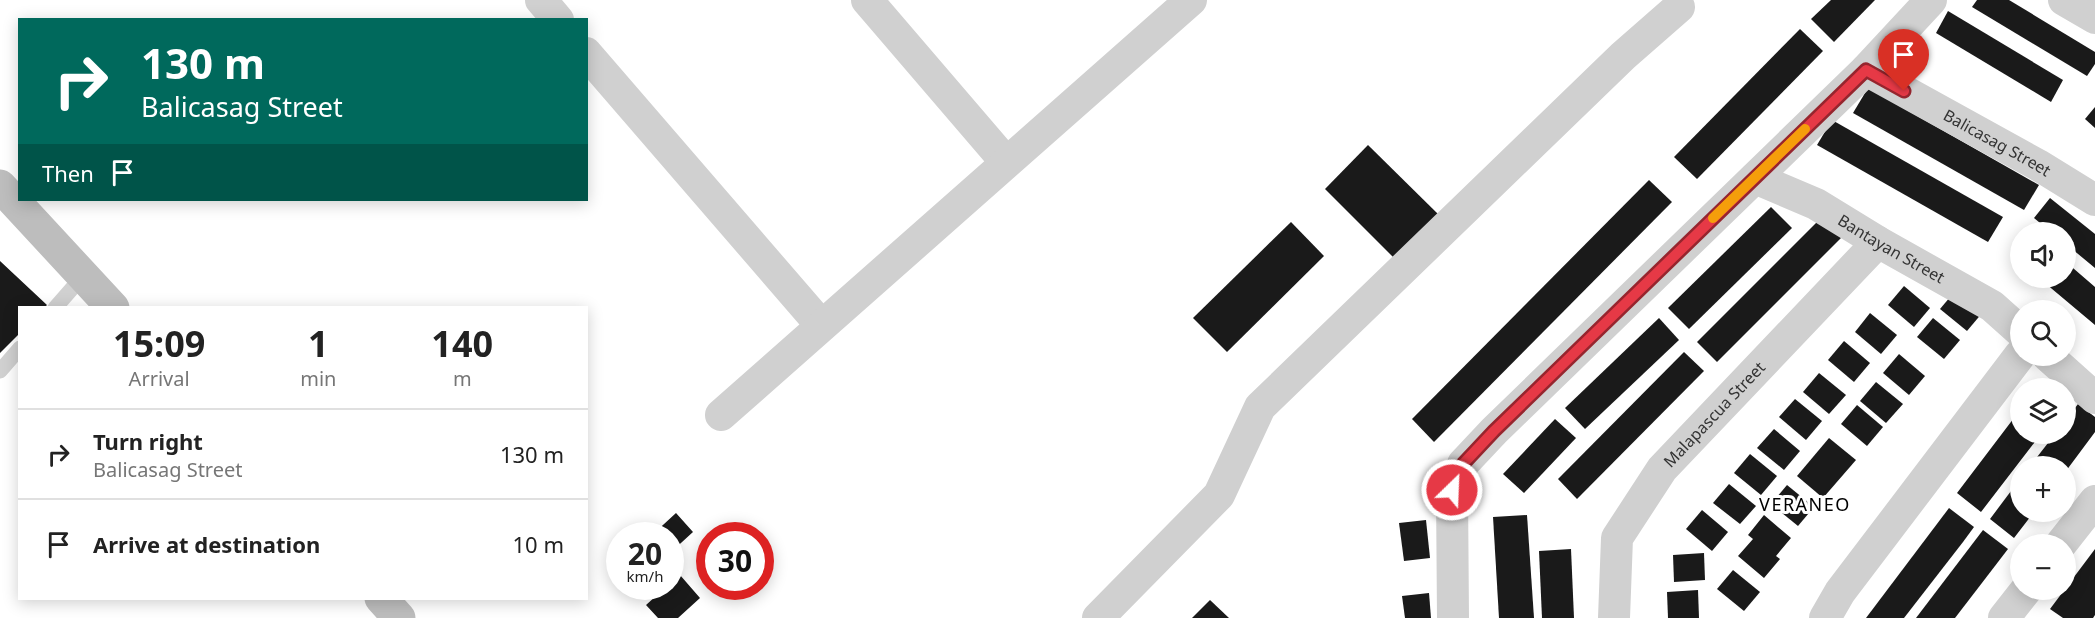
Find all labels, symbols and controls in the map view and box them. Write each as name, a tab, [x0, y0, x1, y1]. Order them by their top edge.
pin	[1878, 29, 1929, 91]
text: 130 m	[141, 34, 265, 91]
icon: arrive	[1887, 38, 1920, 71]
icon: right	[42, 42, 120, 120]
text: Balicasag Street	[141, 88, 343, 125]
street label: Balicasag Street	[1940, 104, 2055, 181]
icon: arrive	[106, 156, 139, 189]
text: Then	[42, 158, 94, 188]
street label: Bantayan Street	[1834, 209, 1949, 288]
map controls	[2010, 222, 2076, 600]
button: sound	[2010, 222, 2076, 288]
button: search	[2010, 300, 2076, 366]
text: 15:09	[113, 319, 205, 368]
text: 1	[308, 319, 329, 368]
text: 140	[431, 319, 493, 368]
street label: Malapascua Street	[1658, 356, 1770, 472]
text: Arrival	[129, 365, 190, 392]
text: min	[300, 365, 336, 392]
text: m	[453, 365, 472, 392]
button: layers	[2010, 378, 2076, 444]
text: Turn right	[93, 426, 203, 456]
icon: right	[42, 438, 75, 471]
text: 130 m	[500, 439, 564, 469]
text: Balicasag Street	[93, 456, 243, 483]
button: +	[2010, 456, 2076, 522]
position arrow	[1420, 458, 1484, 522]
district label: VERANEO	[1759, 492, 1851, 516]
speed limit sign: 30	[696, 522, 774, 600]
icon: arrive	[42, 528, 75, 561]
text: Arrive at destination	[93, 529, 320, 559]
text: 10 m	[513, 529, 564, 559]
text: 20	[628, 533, 662, 574]
button: −	[2010, 534, 2076, 600]
text: km/h	[627, 566, 663, 586]

